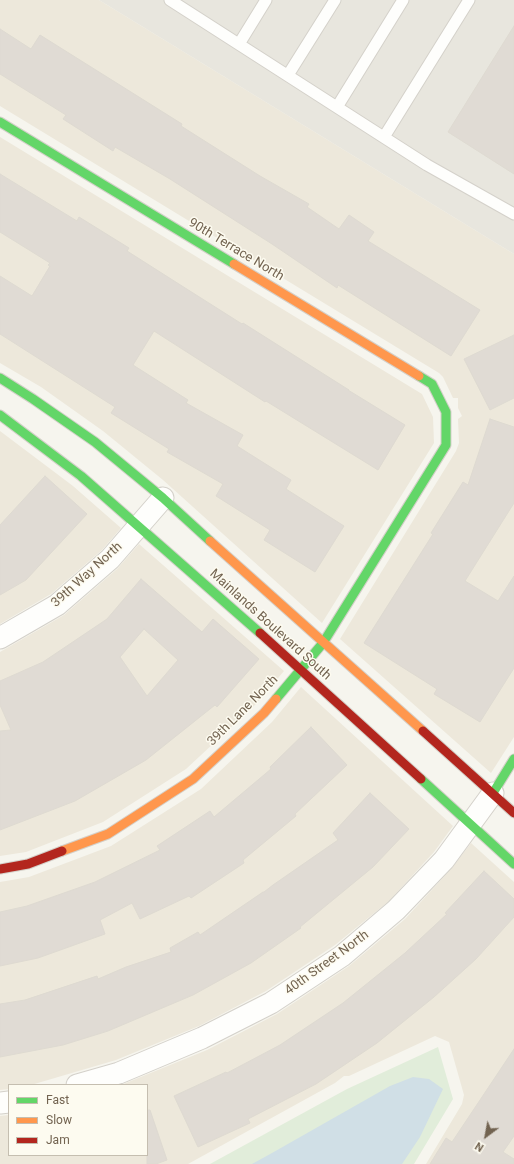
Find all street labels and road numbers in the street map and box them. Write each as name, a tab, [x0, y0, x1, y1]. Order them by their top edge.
street label: 90th Terrace North	[185, 215, 287, 285]
street label: 39th Way North	[48, 539, 126, 611]
street label: Mainlands Boulevard South	[206, 566, 334, 684]
street label: 39th Lane North	[204, 672, 282, 750]
street label: 40th Street North	[282, 927, 372, 999]

